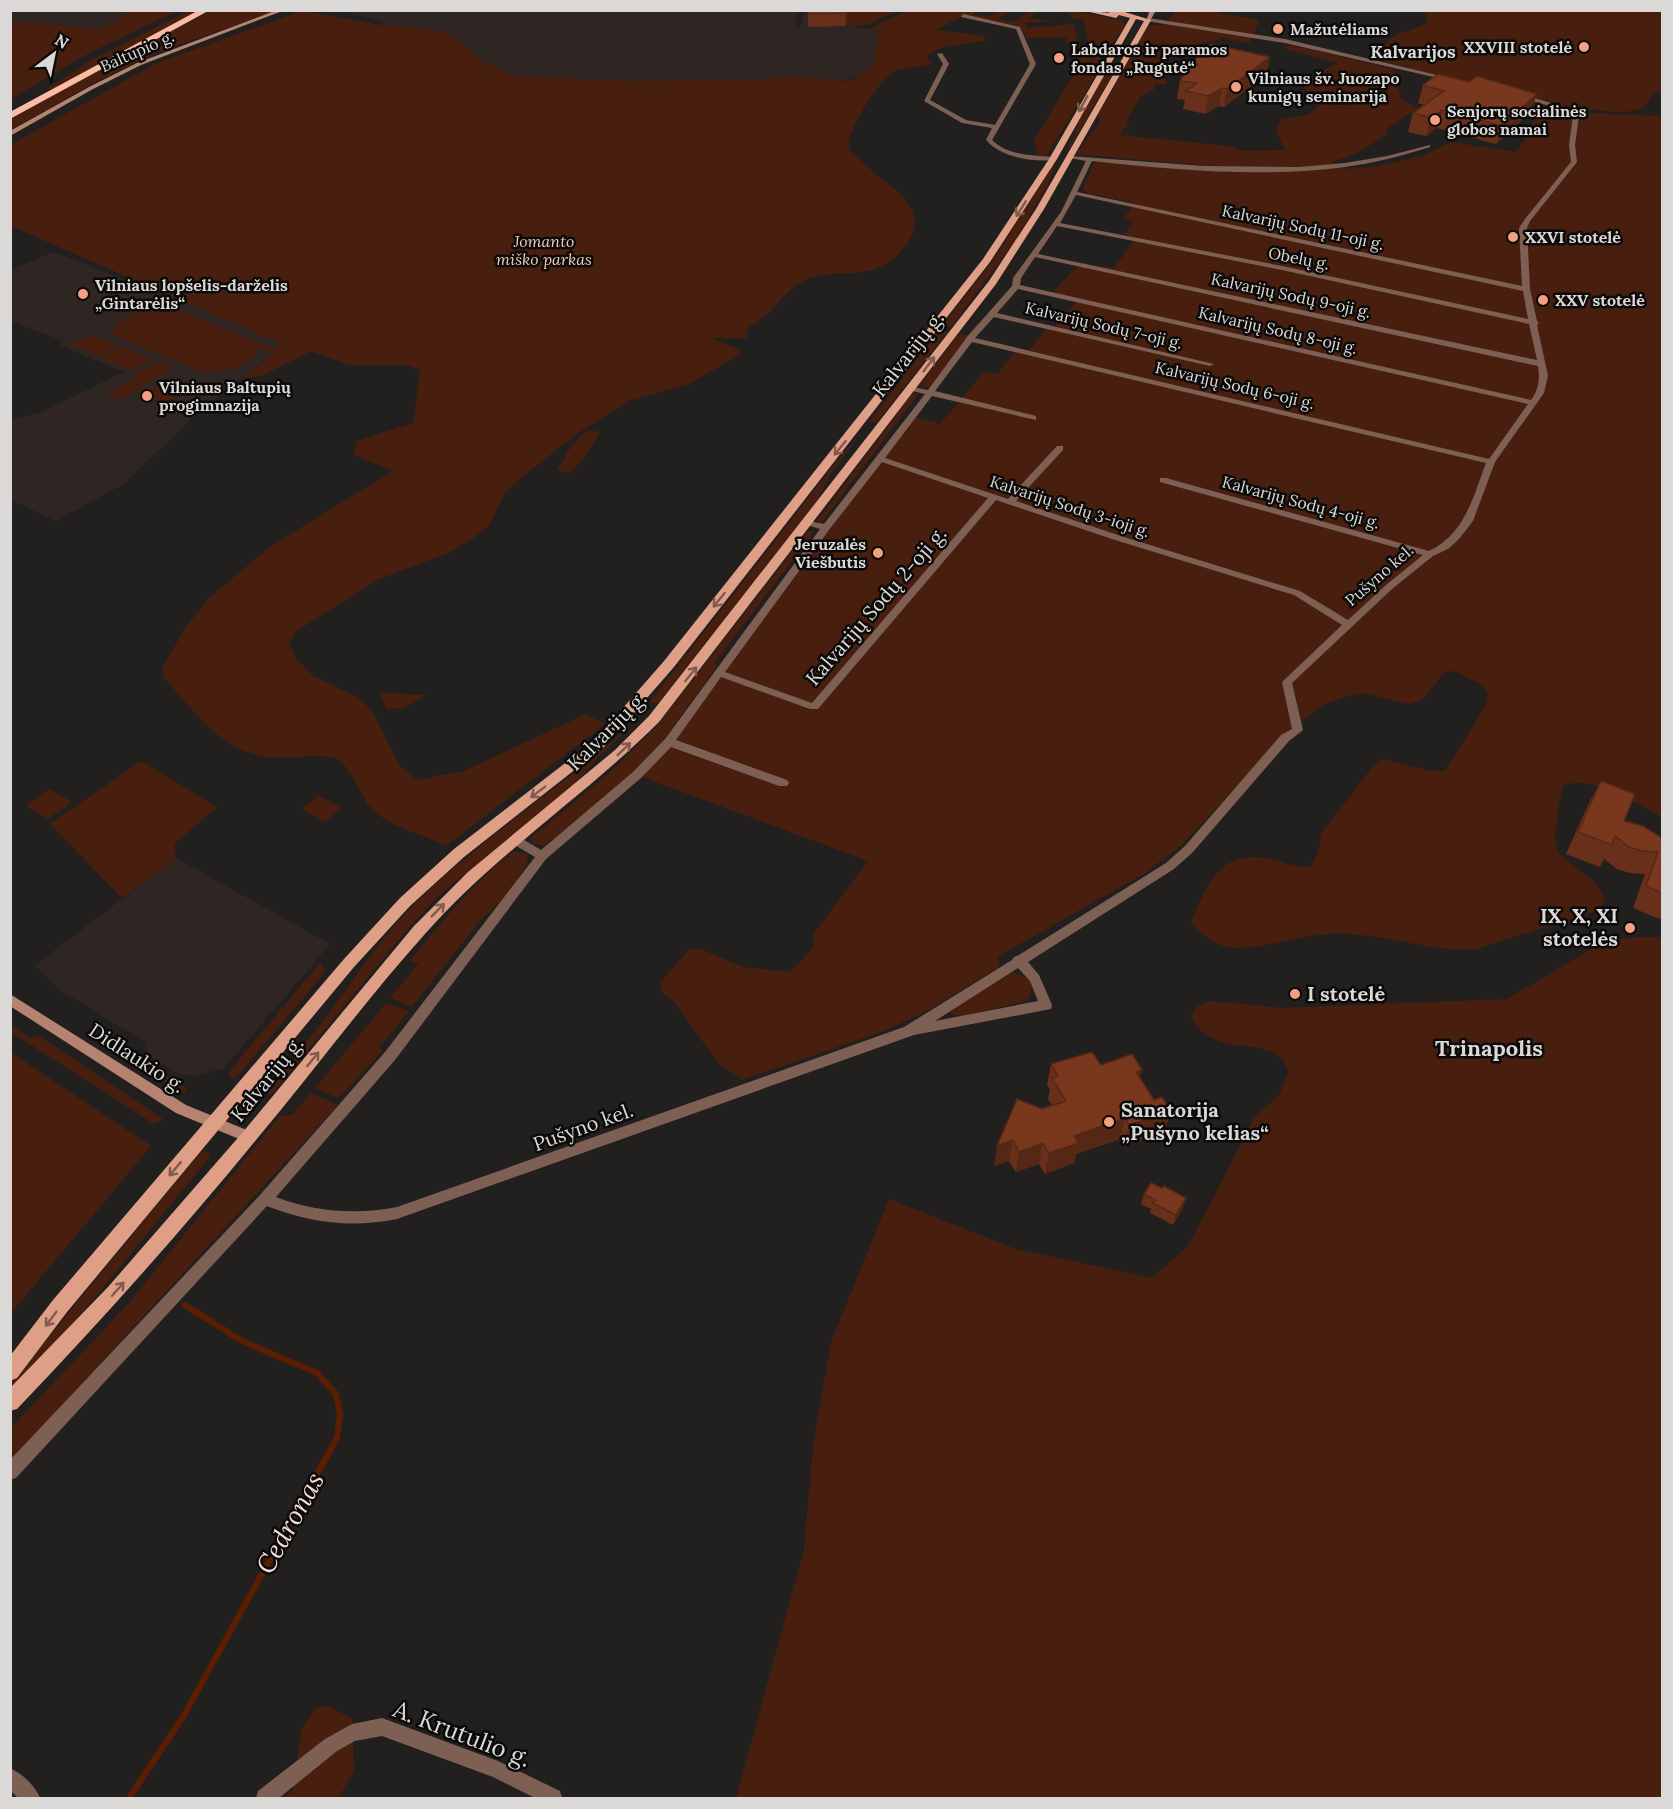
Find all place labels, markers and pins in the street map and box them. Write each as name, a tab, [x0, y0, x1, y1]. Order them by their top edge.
place label: Mažutėliams	[1290, 19, 1388, 39]
marker: Mažutėliams	[1271, 22, 1285, 36]
place label: XXVIII stotelė	[1464, 37, 1572, 57]
place label: Labdaros ir paramos fondas „Rugutė“	[1071, 39, 1228, 77]
marker: XXVIII stotelė	[1577, 40, 1591, 54]
marker: Labdaros ir paramos fondas „Rugutė“	[1052, 51, 1066, 65]
place label: Vilniaus šv. Juozapo kunigų seminarija	[1248, 68, 1400, 106]
marker: Vilniaus šv. Juozapo kunigų seminarija	[1229, 80, 1243, 94]
place label: Senjorų socialinės globos namai	[1447, 101, 1587, 139]
marker: Senjorų socialinės globos namai	[1428, 113, 1442, 127]
place label: XXVI stotelė	[1525, 227, 1621, 247]
marker: XXVI stotelė	[1506, 230, 1520, 244]
place label: Vilniaus lopšelis-darželis „Gintarėlis“	[95, 275, 288, 313]
marker: Vilniaus lopšelis-darželis „Gintarėlis“	[76, 287, 90, 301]
place label: XXV stotelė	[1555, 290, 1645, 310]
marker: XXV stotelė	[1536, 293, 1550, 307]
place label: Vilniaus Baltupių progimnazija	[159, 377, 291, 415]
marker: Vilniaus Baltupių progimnazija	[140, 389, 154, 403]
place label: Jeruzalės Viešbutis	[795, 534, 866, 572]
marker: Jeruzalės Viešbutis	[871, 546, 885, 560]
place label: IX, X, XI stotelės	[1540, 903, 1618, 951]
marker: IX, X, XI stotelės	[1623, 921, 1637, 935]
place label: I stotelė	[1307, 981, 1386, 1006]
marker: I stotelė	[1288, 987, 1302, 1001]
place label: Sanatorija „Pušyno kelias“	[1121, 1097, 1269, 1145]
marker: Sanatorija „Pušyno kelias“	[1102, 1115, 1116, 1129]

